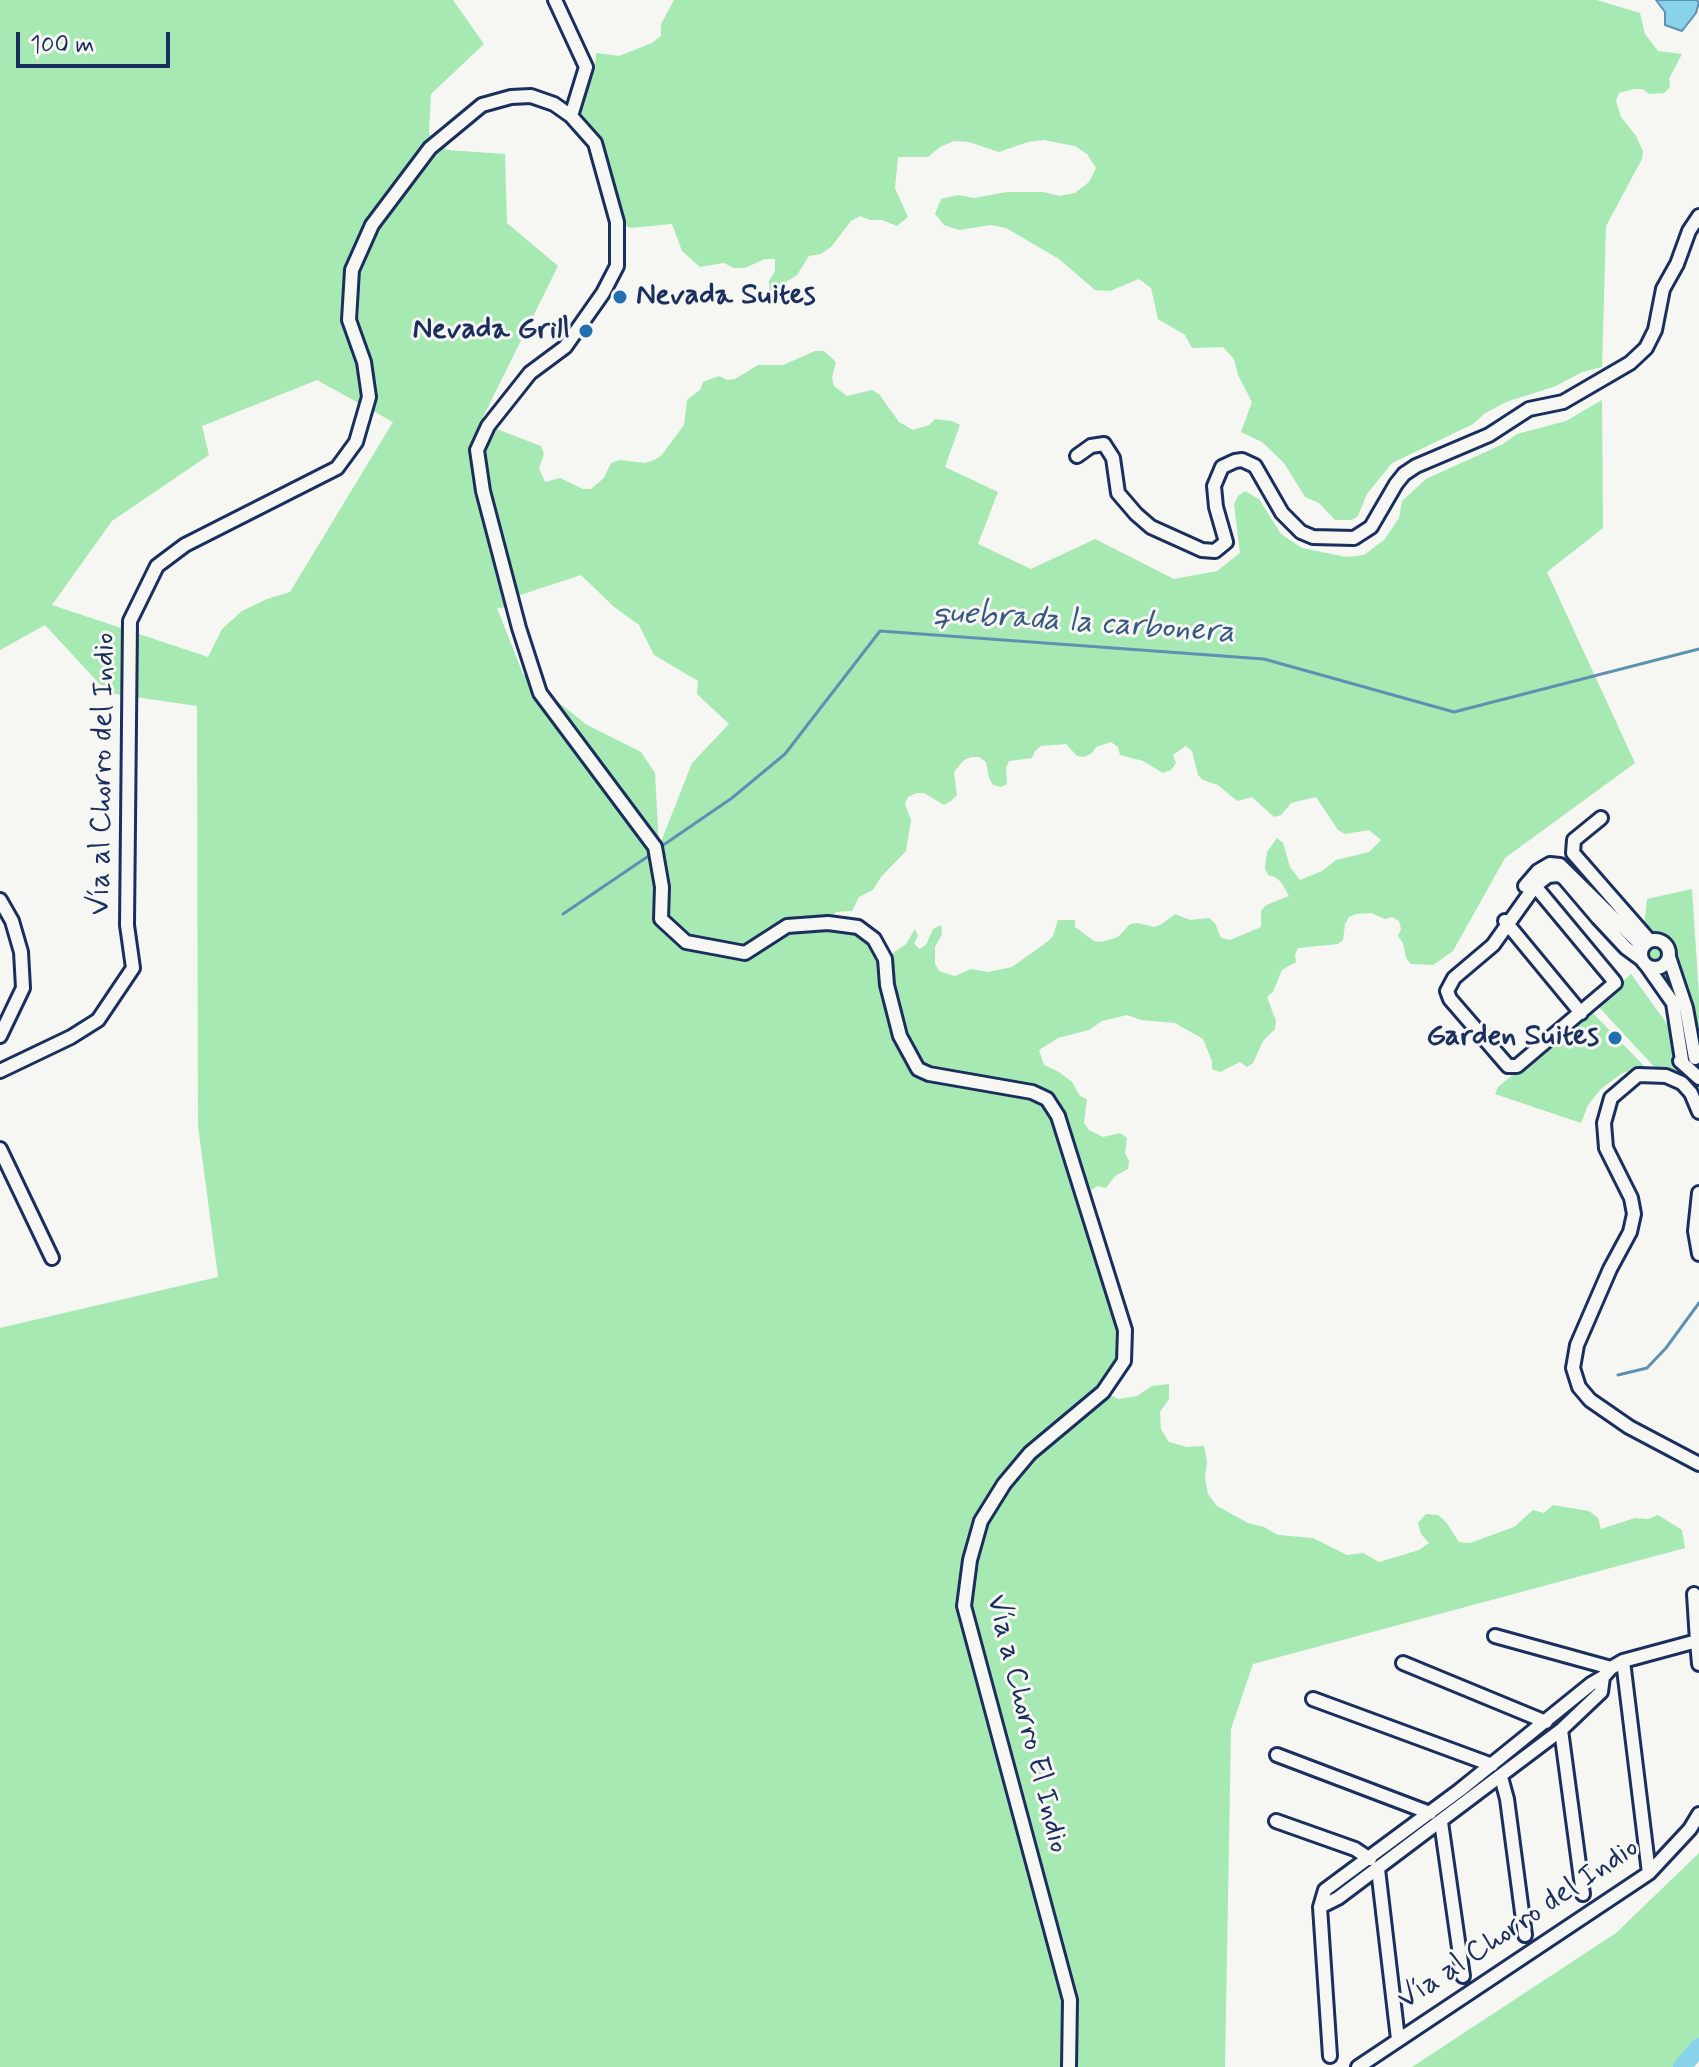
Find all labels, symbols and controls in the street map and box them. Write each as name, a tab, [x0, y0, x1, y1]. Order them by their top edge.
scale bar	[20, 16, 174, 66]
text: 100 m	[30, 30, 94, 61]
place label: Nevada Suites	[636, 279, 816, 315]
marker: Nevada Suites	[611, 288, 629, 306]
place label: Nevada Grill	[413, 313, 570, 349]
marker: Nevada Grill	[577, 322, 595, 340]
water label: quebrada la carbonera	[932, 594, 1236, 654]
street label: Vía al Chorro del Indio	[84, 632, 124, 916]
place label: Garden Suites	[1426, 1020, 1599, 1056]
marker: Garden Suites	[1606, 1029, 1624, 1047]
street label: Vía a Chorro El Indio	[977, 1591, 1075, 1857]
street label: Vía al Chorro del Indio	[1392, 1831, 1646, 2019]

